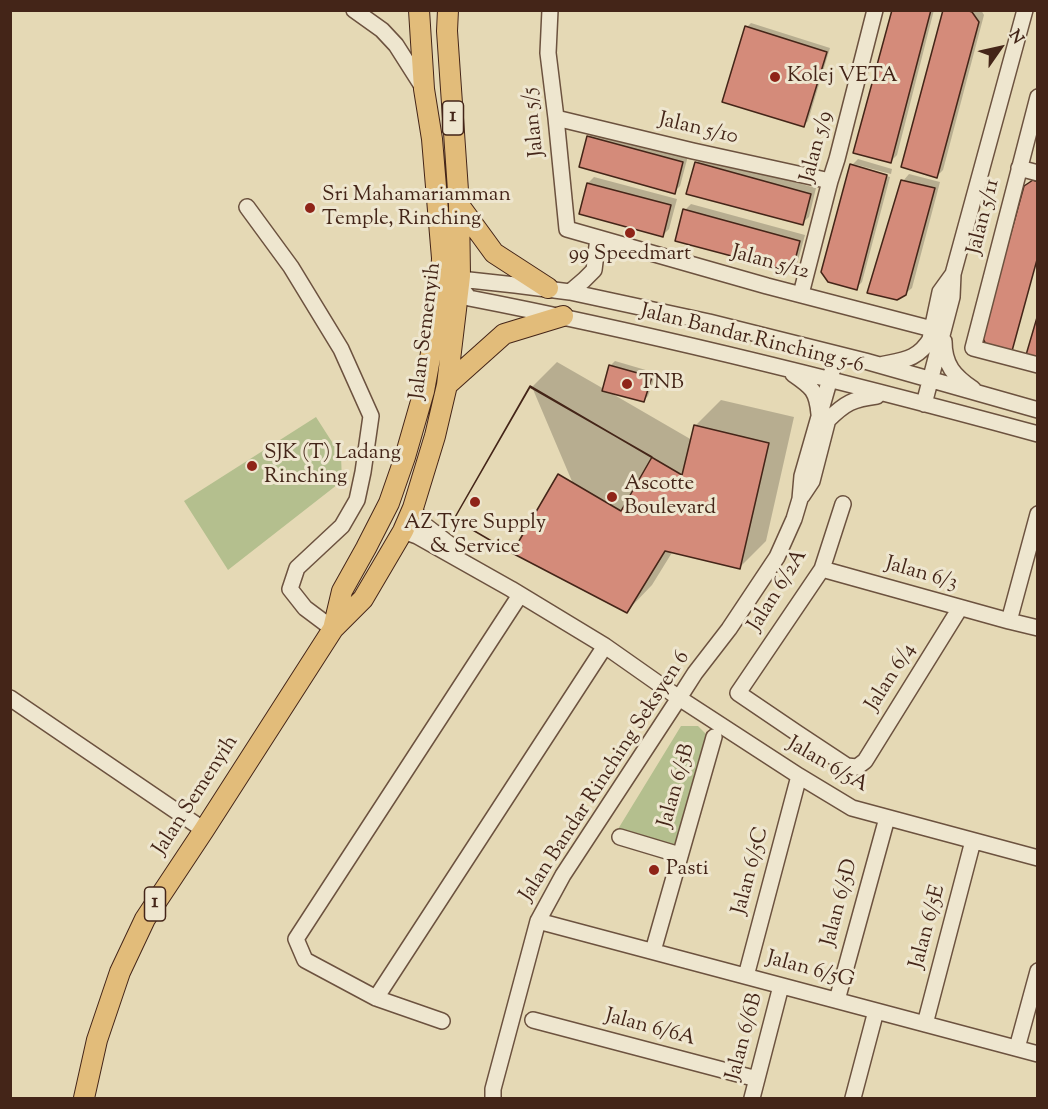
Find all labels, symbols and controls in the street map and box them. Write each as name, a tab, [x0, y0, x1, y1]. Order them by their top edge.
north arrow	[970, 18, 1030, 78]
text: N	[1002, 26, 1028, 49]
place label: Kolej VETA	[787, 64, 898, 90]
marker: Kolej VETA	[768, 70, 782, 84]
street label: Jalan 5/5	[519, 86, 551, 158]
road number: 1	[442, 101, 464, 135]
street label: Jalan 5/10	[656, 109, 740, 151]
street label: Jalan 5/9	[796, 109, 840, 185]
street label: Jalan 5/11	[963, 177, 1007, 257]
place label: Sri Mahamariamman Temple, Rinching	[322, 183, 511, 233]
marker: Sri Mahamariamman Temple, Rinching	[303, 201, 317, 215]
marker: 99 Speedmart	[623, 226, 637, 240]
place label: 99 Speedmart	[569, 242, 691, 268]
street label: Jalan 5/12	[728, 242, 812, 286]
street label: Jalan Semenyih	[406, 261, 448, 401]
street label: Jalan Bandar Rinching 5-6	[638, 300, 866, 380]
place label: TNB	[639, 371, 684, 397]
marker: TNB	[620, 377, 634, 391]
place label: SJK (T) Ladang Rinching	[264, 441, 401, 491]
marker: SJK (T) Ladang Rinching	[245, 459, 259, 473]
place label: Ascotte Boulevard	[624, 472, 716, 522]
marker: Ascotte Boulevard	[605, 490, 619, 504]
marker: AZ Tyre Supply & Service	[468, 495, 482, 509]
place label: AZ Tyre Supply & Service	[404, 511, 546, 561]
street label: Jalan 6/2A	[744, 545, 814, 637]
street label: Jalan 6/3	[882, 553, 960, 597]
street label: Jalan 6/4	[861, 639, 923, 717]
street label: Jalan Bandar Rinching Seksyen 6	[515, 647, 697, 907]
street label: Jalan Semenyih	[149, 731, 245, 861]
street label: Jalan 6/5A	[782, 733, 872, 799]
street label: Jalan 6/5B	[654, 741, 702, 831]
street label: Jalan 6/5C	[728, 824, 776, 918]
place label: Pasti	[666, 857, 709, 883]
street label: Jalan 6/5D	[817, 857, 865, 949]
marker: Pasti	[647, 863, 661, 877]
street label: Jalan 6/5E	[906, 883, 952, 971]
road number: 1	[144, 887, 166, 921]
street label: Jalan 6/5G	[763, 947, 857, 995]
street label: Jalan 6/6B	[722, 991, 770, 1083]
street label: Jalan 6/6A	[602, 1005, 698, 1053]

